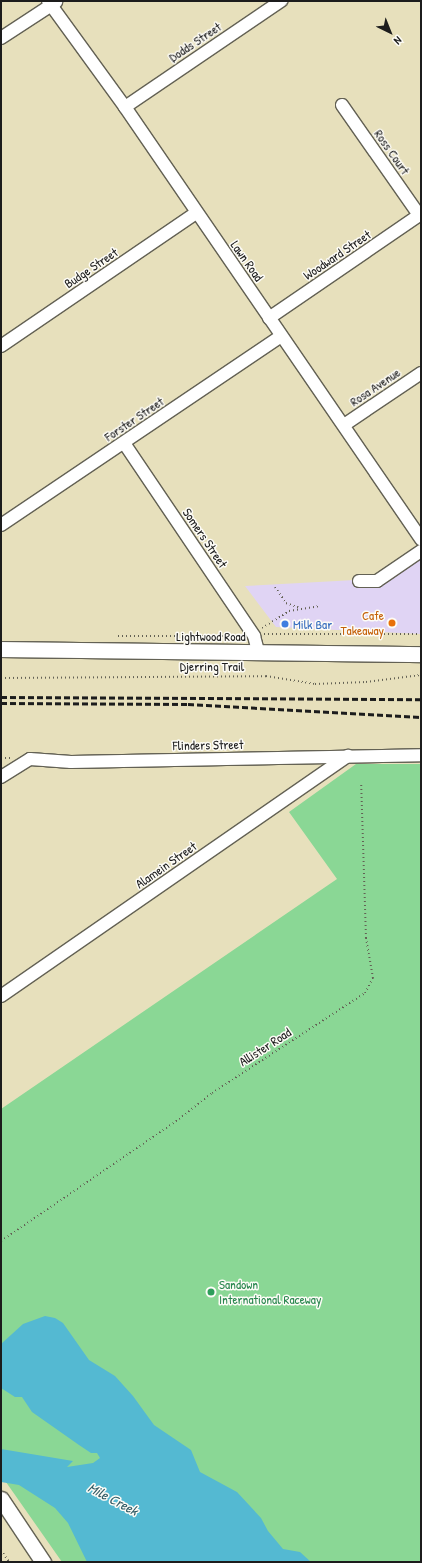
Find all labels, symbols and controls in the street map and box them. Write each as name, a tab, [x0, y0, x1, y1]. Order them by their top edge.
north arrow	[370, 12, 410, 52]
street label: Dodds Street	[166, 19, 224, 65]
text: N	[391, 34, 405, 48]
street label: Ross Court	[371, 127, 413, 177]
street label: Woodward Street	[300, 227, 374, 283]
street label: Lawn Road	[227, 238, 267, 284]
street label: Budge Street	[61, 244, 121, 292]
street label: Rosa Avenue	[347, 365, 403, 409]
street label: Forster Street	[101, 394, 167, 444]
street label: Somers Street	[179, 505, 231, 571]
place label: Cafe Takeaway	[341, 608, 384, 639]
place label: Milk Bar	[293, 616, 332, 632]
marker: Cafe Takeaway	[387, 618, 397, 628]
marker: Milk Bar	[280, 619, 290, 629]
street label: Lightwood Road	[176, 628, 246, 644]
street label: Djerring Trail	[180, 658, 244, 674]
street label: Flinders Street	[173, 737, 243, 753]
street label: Alamein Street	[132, 838, 200, 892]
street label: Allister Road	[236, 1024, 294, 1070]
place label: Sandown International Raceway	[219, 1277, 321, 1308]
marker: Sandown International Raceway	[206, 1287, 216, 1297]
water label: Mile Creek	[85, 1479, 141, 1519]

